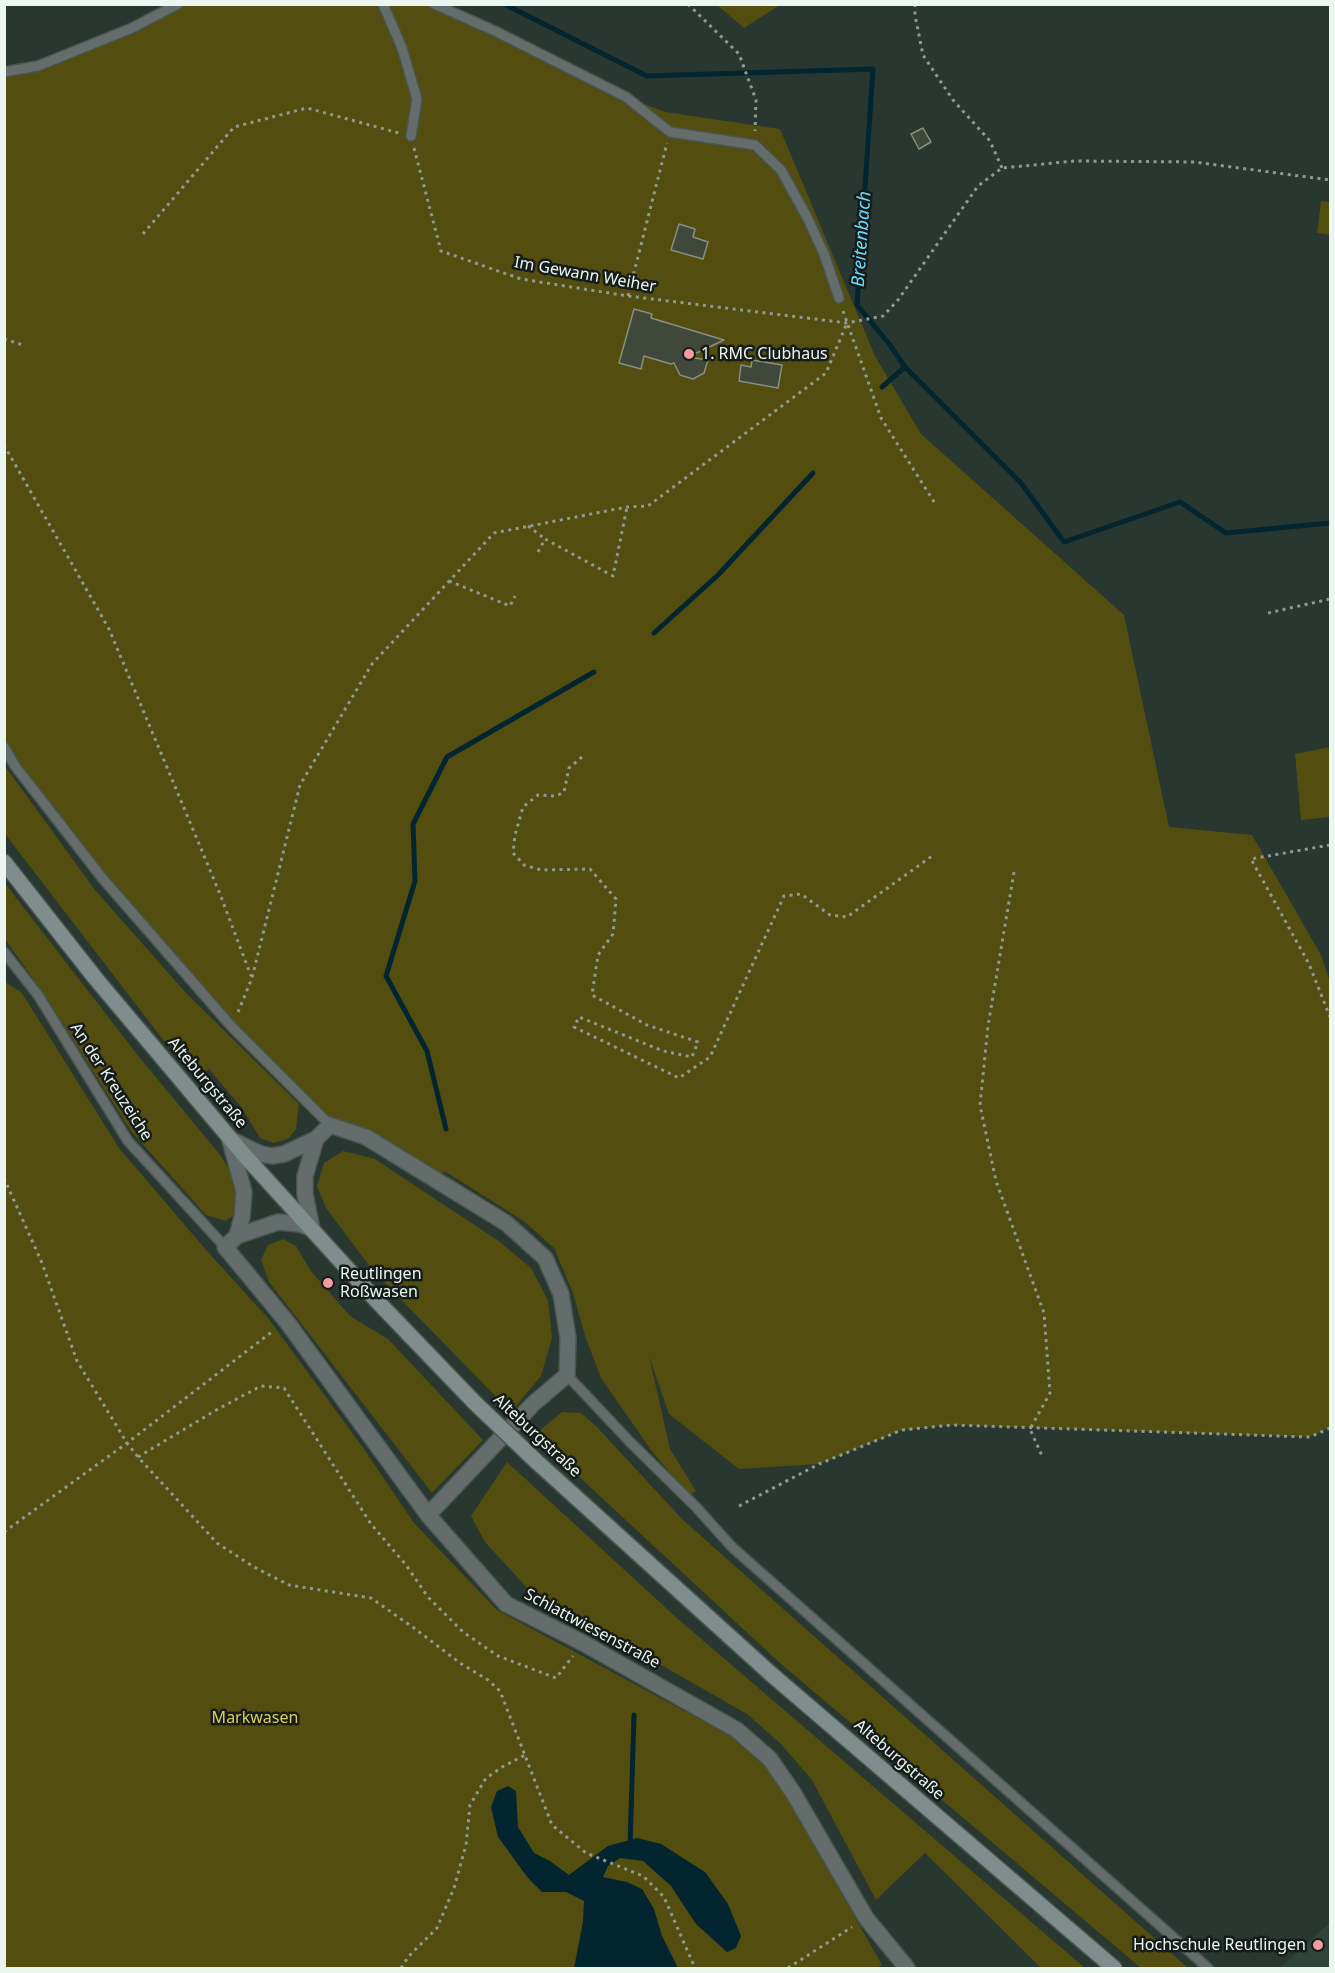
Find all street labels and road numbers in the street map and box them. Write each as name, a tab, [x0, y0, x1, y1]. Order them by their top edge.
street label: Im Gewann Weiher	[513, 253, 657, 297]
street label: An der Kreuzeiche	[66, 1020, 156, 1144]
street label: Alteburgstraße	[163, 1034, 251, 1132]
street label: Alteburgstraße	[489, 1390, 585, 1482]
street label: Schlattwiesenstraße	[521, 1585, 663, 1673]
street label: Alteburgstraße	[850, 1716, 948, 1804]

